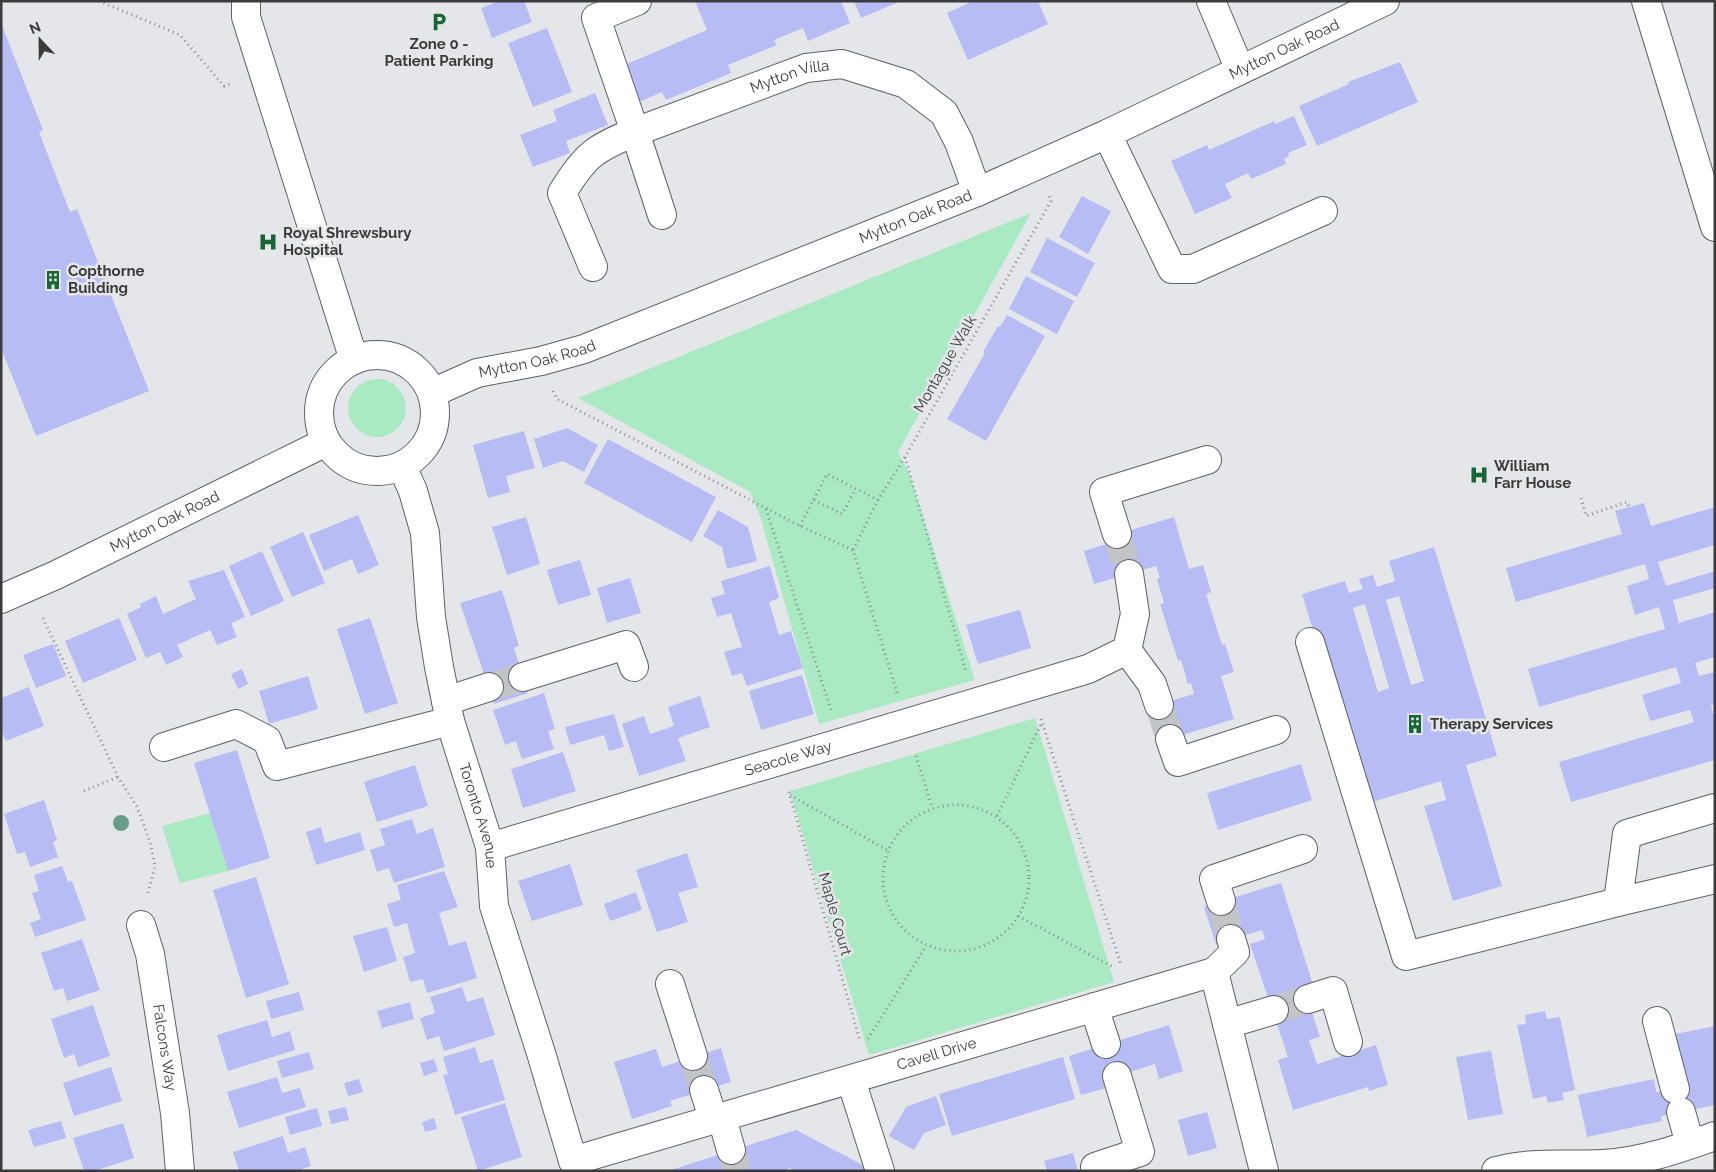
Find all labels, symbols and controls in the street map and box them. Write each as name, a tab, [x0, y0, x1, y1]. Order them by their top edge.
parking icon: Zone 0 - Patient Parking	[428, 11, 450, 33]
north arrow	[15, 15, 65, 65]
street label: Mytton Oak Road	[1226, 15, 1342, 83]
text: N	[27, 19, 43, 37]
place label: Zone 0 - Patient Parking	[384, 35, 494, 70]
street label: Mytton Villa	[748, 56, 830, 97]
street label: Mytton Oak Road	[856, 186, 975, 247]
place label: Royal Shrewsbury Hospital	[283, 224, 412, 259]
hospital icon: Royal Shrewsbury Hospital	[257, 231, 279, 253]
place label: Copthorne Building	[68, 262, 145, 297]
building icon: Copthorne Building	[42, 269, 64, 291]
street label: Montague Walk	[910, 312, 980, 416]
street label: Mytton Oak Road	[477, 336, 598, 382]
place label: William Farr House	[1494, 457, 1571, 492]
hospital icon: William Farr House	[1468, 464, 1490, 486]
street label: Mytton Oak Road	[107, 487, 222, 556]
building icon: Therapy Services	[1404, 713, 1426, 735]
place label: Therapy Services	[1430, 715, 1553, 733]
street label: Seacole Way	[742, 737, 834, 780]
street label: Toronto Avenue	[455, 761, 500, 869]
street label: Maple Court	[815, 870, 855, 958]
street label: Falcons Way	[149, 1003, 180, 1092]
street label: Cavell Drive	[895, 1034, 979, 1074]

